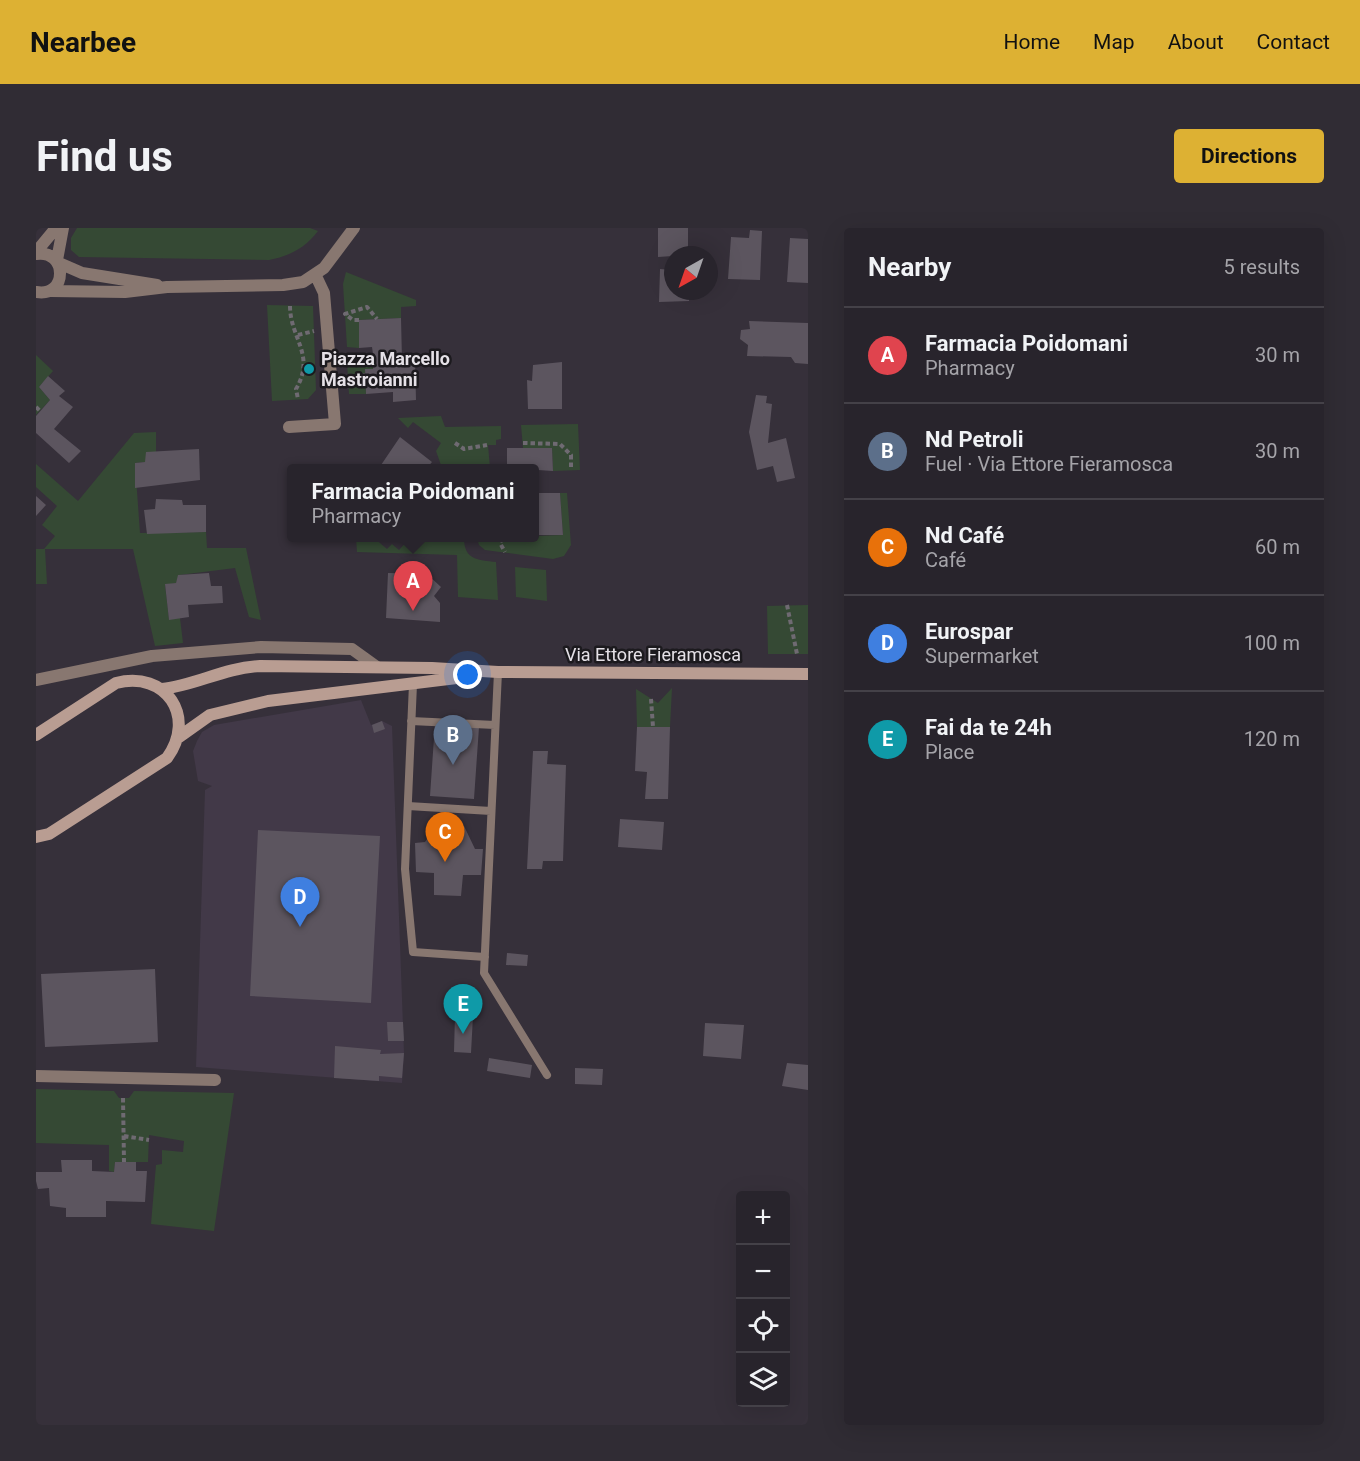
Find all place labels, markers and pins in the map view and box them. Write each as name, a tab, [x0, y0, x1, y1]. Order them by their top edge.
place label: Piazza Marcello Mastroianni	[321, 348, 450, 390]
marker: Piazza Marcello Mastroianni	[302, 362, 316, 376]
pin: A	[394, 562, 433, 611]
pin: B	[434, 716, 472, 765]
pin: C	[426, 812, 464, 862]
pin: D	[280, 878, 320, 927]
pin: E	[444, 984, 482, 1034]

